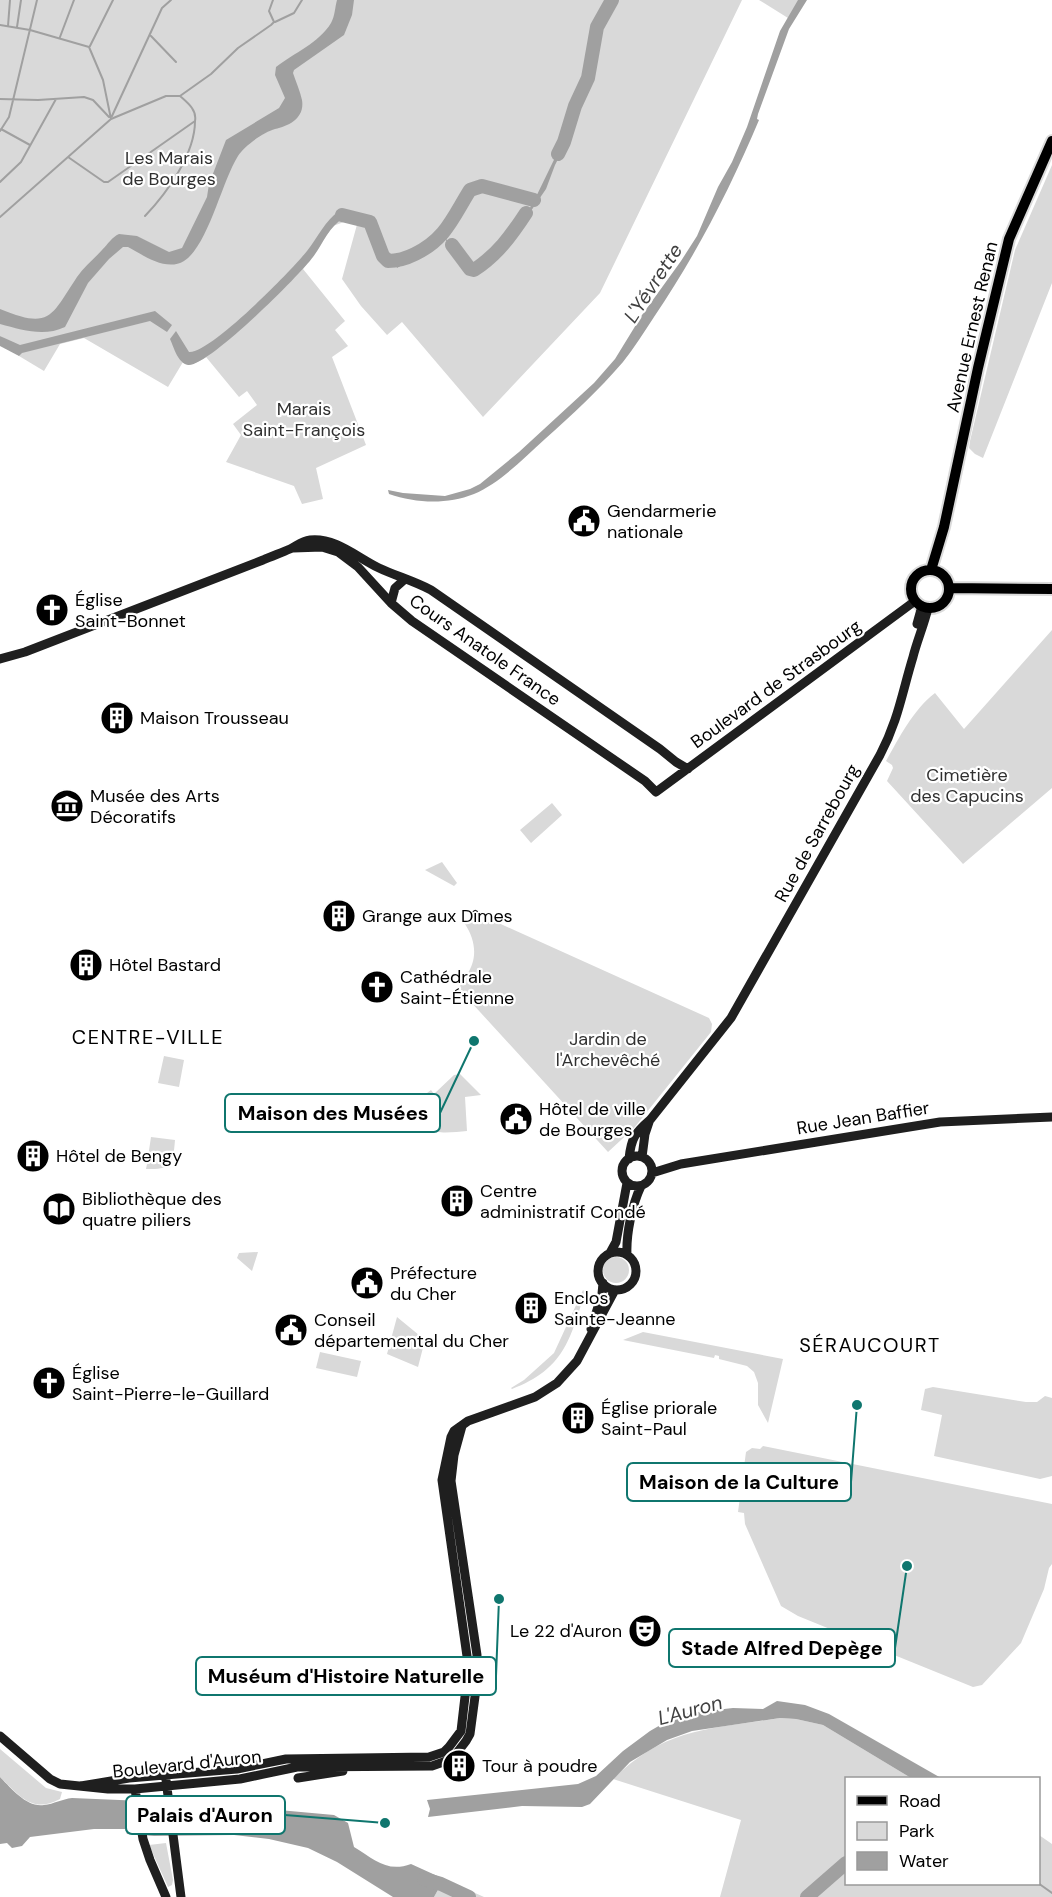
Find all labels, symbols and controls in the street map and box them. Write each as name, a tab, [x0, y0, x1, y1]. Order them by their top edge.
park label: Les Marais de Bourges	[122, 146, 216, 191]
water label: L'Yévrette	[618, 239, 688, 327]
street label: Avenue Ernest Renan	[941, 239, 1003, 415]
park label: Marais Saint-François	[243, 397, 365, 442]
place label: Gendarmerie nationale	[607, 499, 716, 544]
public building icon: Gendarmerie nationale	[566, 503, 602, 539]
place label: Église Saint-Bonnet	[75, 588, 186, 633]
street label: Cours Anatole France	[405, 589, 565, 711]
church icon: Église Saint-Bonnet	[34, 592, 70, 628]
street label: Boulevard de Strasbourg	[686, 614, 866, 754]
building icon: Maison Trousseau	[99, 700, 135, 736]
place label: Maison Trousseau	[140, 706, 289, 730]
street label: Rue de Sarrebourg	[769, 760, 865, 906]
park label: Cimetière des Capucins	[910, 763, 1024, 808]
place label: Musée des Arts Décoratifs	[90, 784, 220, 829]
museum icon: Musée des Arts Décoratifs	[49, 788, 85, 824]
building icon: Grange aux Dîmes	[321, 898, 357, 934]
place label: Grange aux Dîmes	[362, 904, 513, 928]
building icon: Hôtel Bastard	[68, 947, 104, 983]
place label: Hôtel Bastard	[109, 953, 221, 977]
place label: Cathédrale Saint-Étienne	[400, 965, 514, 1010]
church icon: Cathédrale Saint-Étienne	[359, 969, 395, 1005]
district label: CENTRE-VILLE	[72, 1024, 224, 1050]
park label: Jardin de l'Archevêché	[556, 1027, 660, 1072]
callout: Maison des Musées	[225, 1094, 440, 1132]
street label: Rue Jean Baffier	[795, 1096, 931, 1140]
place label: Hôtel de ville de Bourges	[539, 1097, 646, 1142]
text: Maison des Musées	[238, 1100, 428, 1126]
public building icon: Hôtel de ville de Bourges	[498, 1101, 534, 1137]
building icon: Hôtel de Bengy	[15, 1138, 51, 1174]
place label: Hôtel de Bengy	[56, 1144, 182, 1168]
place label: Centre administratif Condé	[480, 1179, 646, 1224]
building icon: Centre administratif Condé	[439, 1183, 475, 1219]
place label: Bibliothèque des quatre piliers	[82, 1187, 222, 1232]
library icon: Bibliothèque des quatre piliers	[41, 1191, 77, 1227]
place label: Préfecture du Cher	[390, 1261, 477, 1306]
public building icon: Préfecture du Cher	[349, 1265, 385, 1301]
place label: Enclos Sainte-Jeanne	[554, 1286, 676, 1331]
building icon: Enclos Sainte-Jeanne	[513, 1290, 549, 1326]
place label: Conseil départemental du Cher	[314, 1308, 509, 1353]
public building icon: Conseil départemental du Cher	[273, 1312, 309, 1348]
district label: SÉRAUCOURT	[799, 1332, 941, 1358]
place label: Église Saint-Pierre-le-Guillard	[72, 1361, 269, 1406]
church icon: Église Saint-Pierre-le-Guillard	[31, 1365, 67, 1401]
place label: Église priorale Saint-Paul	[601, 1396, 717, 1441]
building icon: Église priorale Saint-Paul	[560, 1400, 596, 1436]
callout: Maison de la Culture	[627, 1463, 851, 1501]
text: Maison de la Culture	[639, 1469, 839, 1495]
theatre icon: Le 22 d'Auron	[627, 1613, 663, 1649]
place label: Le 22 d'Auron	[510, 1619, 622, 1643]
callout: Stade Alfred Depège	[669, 1629, 895, 1667]
text: Stade Alfred Depège	[681, 1635, 883, 1661]
callout: Muséum d'Histoire Naturelle	[196, 1657, 496, 1695]
text: Muséum d'Histoire Naturelle	[208, 1663, 484, 1689]
water label: L'Auron	[655, 1689, 725, 1731]
street label: Boulevard d'Auron	[111, 1744, 263, 1784]
building icon: Tour à poudre	[441, 1748, 477, 1784]
place label: Tour à poudre	[482, 1754, 598, 1778]
legend	[845, 1777, 1040, 1885]
text: Road	[899, 1789, 941, 1813]
callout: Palais d'Auron	[126, 1796, 285, 1834]
text: Palais d'Auron	[137, 1802, 273, 1828]
text: Park	[899, 1819, 935, 1843]
text: Water	[899, 1849, 949, 1873]

